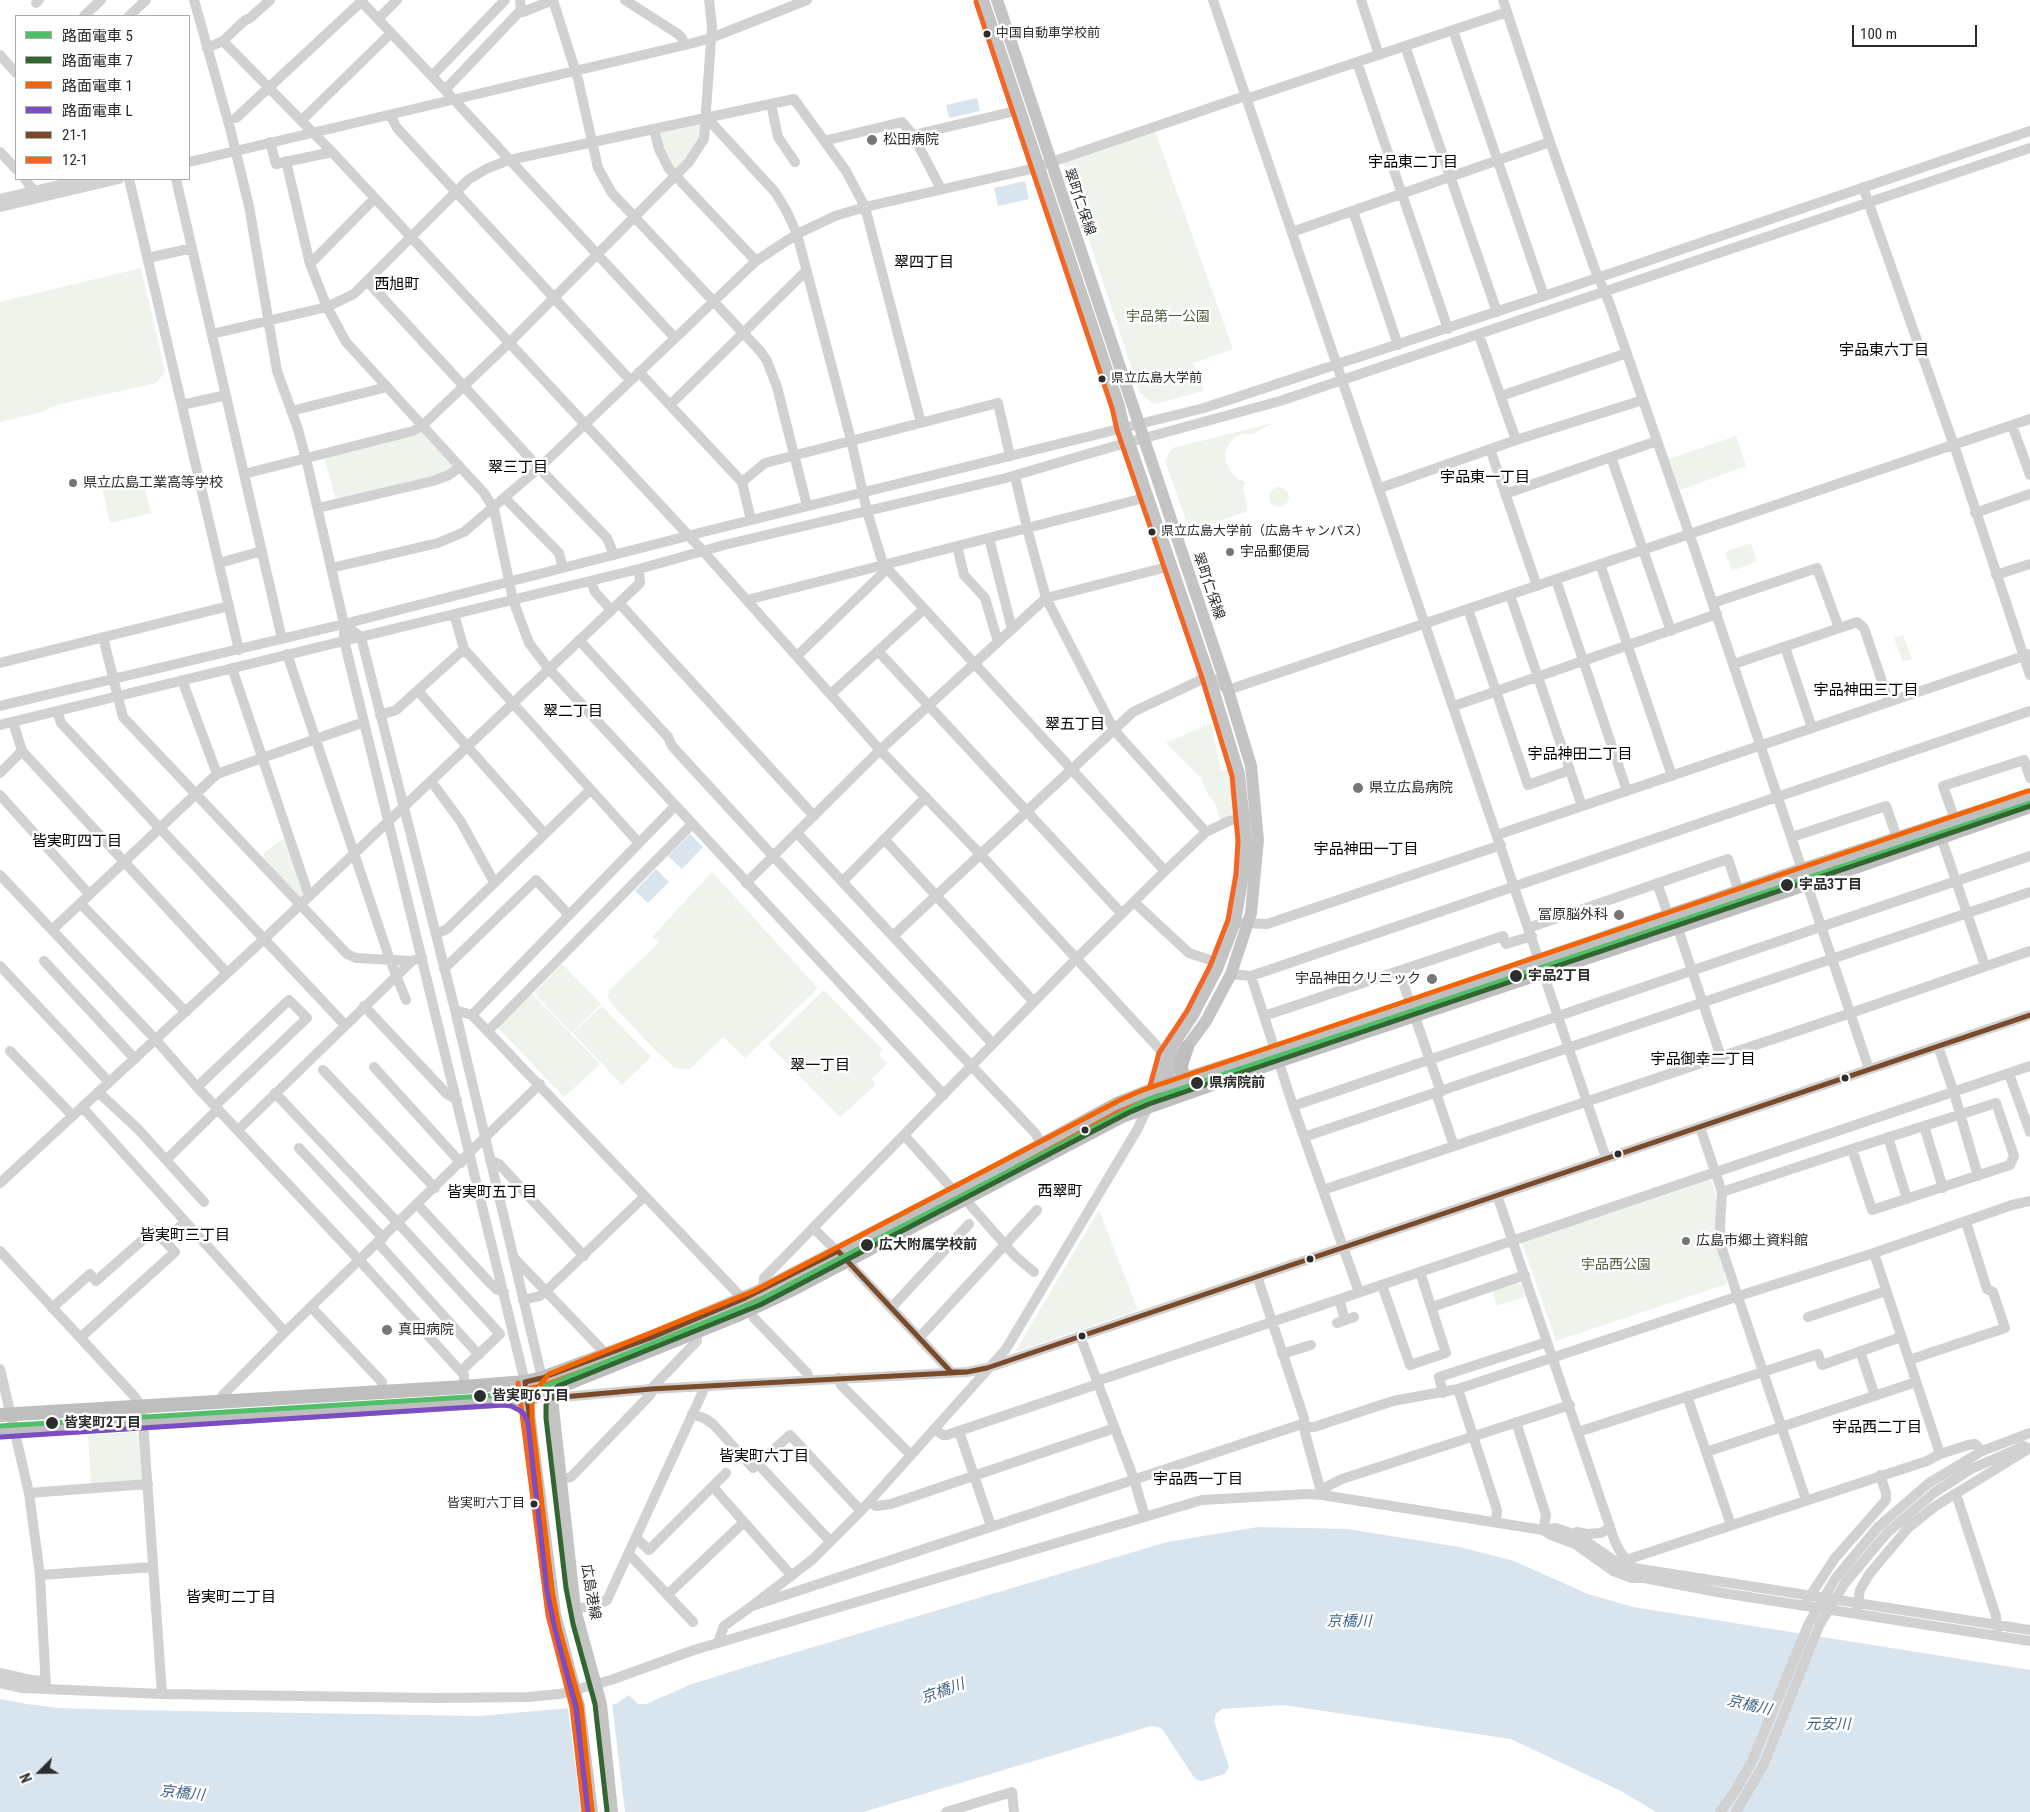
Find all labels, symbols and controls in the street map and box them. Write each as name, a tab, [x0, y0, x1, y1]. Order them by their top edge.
legend	[15, 15, 190, 180]
scale bar	[1855, 15, 1980, 47]
text: 100 m	[1860, 25, 1897, 43]
place label: 中国自動車学校前	[996, 26, 1100, 42]
text: 路面電車 5	[62, 27, 133, 45]
marker: 中国自動車学校前	[982, 29, 992, 39]
text: 路面電車 7	[62, 52, 133, 70]
text: 路面電車 1	[62, 77, 133, 95]
text: 路面電車 L	[62, 102, 133, 120]
text: 21-1	[62, 126, 88, 144]
place label: 松田病院	[883, 132, 939, 148]
marker: 松田病院	[865, 133, 879, 147]
text: 12-1	[62, 151, 88, 169]
district label: 宇品東二丁目	[1368, 154, 1458, 172]
street label: 翠町仁保線	[1060, 166, 1098, 238]
district label: 翠四丁目	[894, 254, 954, 272]
district label: 西旭町	[375, 276, 419, 294]
park label: 宇品第一公園	[1126, 309, 1210, 325]
district label: 宇品東六丁目	[1839, 342, 1929, 360]
place label: 県立広島大学前	[1111, 371, 1202, 387]
marker: 県立広島大学前	[1097, 374, 1107, 384]
district label: 翠三丁目	[488, 459, 548, 477]
district label: 宇品東一丁目	[1440, 469, 1530, 487]
place label: 県立広島工業高等学校	[83, 475, 223, 491]
marker: 県立広島工業高等学校	[67, 477, 79, 489]
place label: 県立広島大学前（広島キャンパス）	[1161, 524, 1369, 540]
marker: 県立広島大学前（広島キャンパス）	[1147, 527, 1157, 537]
place label: 宇品郵便局	[1240, 544, 1310, 560]
marker: 宇品郵便局	[1224, 546, 1236, 558]
street label: 翠町仁保線	[1189, 550, 1227, 622]
district label: 宇品神田三丁目	[1814, 682, 1918, 700]
district label: 翠二丁目	[543, 703, 603, 721]
district label: 翠五丁目	[1045, 716, 1105, 734]
district label: 宇品神田二丁目	[1528, 746, 1632, 764]
place label: 県立広島病院	[1369, 780, 1453, 796]
marker: 県立広島病院	[1351, 781, 1365, 795]
district label: 皆実町四丁目	[32, 833, 122, 851]
district label: 宇品神田一丁目	[1314, 841, 1418, 859]
marker: 宇品3丁目	[1779, 877, 1795, 893]
place label: 宇品3丁目	[1799, 877, 1862, 893]
place label: 冨原脳外科	[1538, 907, 1608, 923]
marker: 冨原脳外科	[1612, 908, 1626, 922]
marker: 宇品2丁目	[1508, 968, 1524, 984]
place label: 宇品2丁目	[1528, 968, 1591, 984]
place label: 宇品神田クリニック	[1295, 971, 1421, 987]
marker: 宇品神田クリニック	[1425, 972, 1439, 986]
district label: 宇品御幸二丁目	[1651, 1051, 1755, 1069]
district label: 翠一丁目	[790, 1057, 850, 1075]
unlabelled marker	[1840, 1073, 1850, 1083]
marker: 県病院前	[1189, 1075, 1205, 1091]
place label: 県病院前	[1209, 1075, 1265, 1091]
unlabelled marker	[1080, 1125, 1090, 1135]
unlabelled marker	[1613, 1149, 1623, 1159]
district label: 西翠町	[1038, 1183, 1082, 1201]
district label: 皆実町五丁目	[447, 1184, 537, 1202]
district label: 皆実町三丁目	[140, 1227, 230, 1245]
place label: 広島市郷土資料館	[1696, 1233, 1808, 1249]
marker: 広島市郷土資料館	[1680, 1235, 1692, 1247]
marker: 広大附属学校前	[859, 1237, 875, 1253]
place label: 広大附属学校前	[879, 1237, 977, 1253]
unlabelled marker	[1305, 1254, 1315, 1264]
park label: 宇品西公園	[1581, 1257, 1651, 1273]
place label: 真田病院	[398, 1322, 454, 1338]
marker: 真田病院	[380, 1323, 394, 1337]
unlabelled marker	[1077, 1331, 1087, 1341]
marker: 皆実町6丁目	[472, 1388, 488, 1404]
place label: 皆実町6丁目	[492, 1388, 569, 1404]
marker: 皆実町2丁目	[44, 1415, 60, 1431]
place label: 皆実町2丁目	[64, 1415, 141, 1431]
district label: 宇品西二丁目	[1832, 1419, 1922, 1437]
district label: 皆実町六丁目	[719, 1448, 809, 1466]
district label: 宇品西一丁目	[1153, 1471, 1243, 1489]
place label: 皆実町六丁目	[447, 1496, 525, 1512]
marker: 皆実町六丁目	[529, 1499, 539, 1509]
street label: 広島港線	[577, 1563, 603, 1621]
district label: 皆実町二丁目	[186, 1589, 276, 1607]
water label: 京橋川	[1327, 1613, 1371, 1631]
water label: 京橋川	[919, 1676, 967, 1708]
water label: 京橋川	[1725, 1692, 1773, 1720]
water label: 元安川	[1806, 1716, 1850, 1734]
north arrow	[15, 1747, 65, 1797]
text: N	[17, 1771, 35, 1785]
water label: 京橋川	[159, 1783, 205, 1805]

